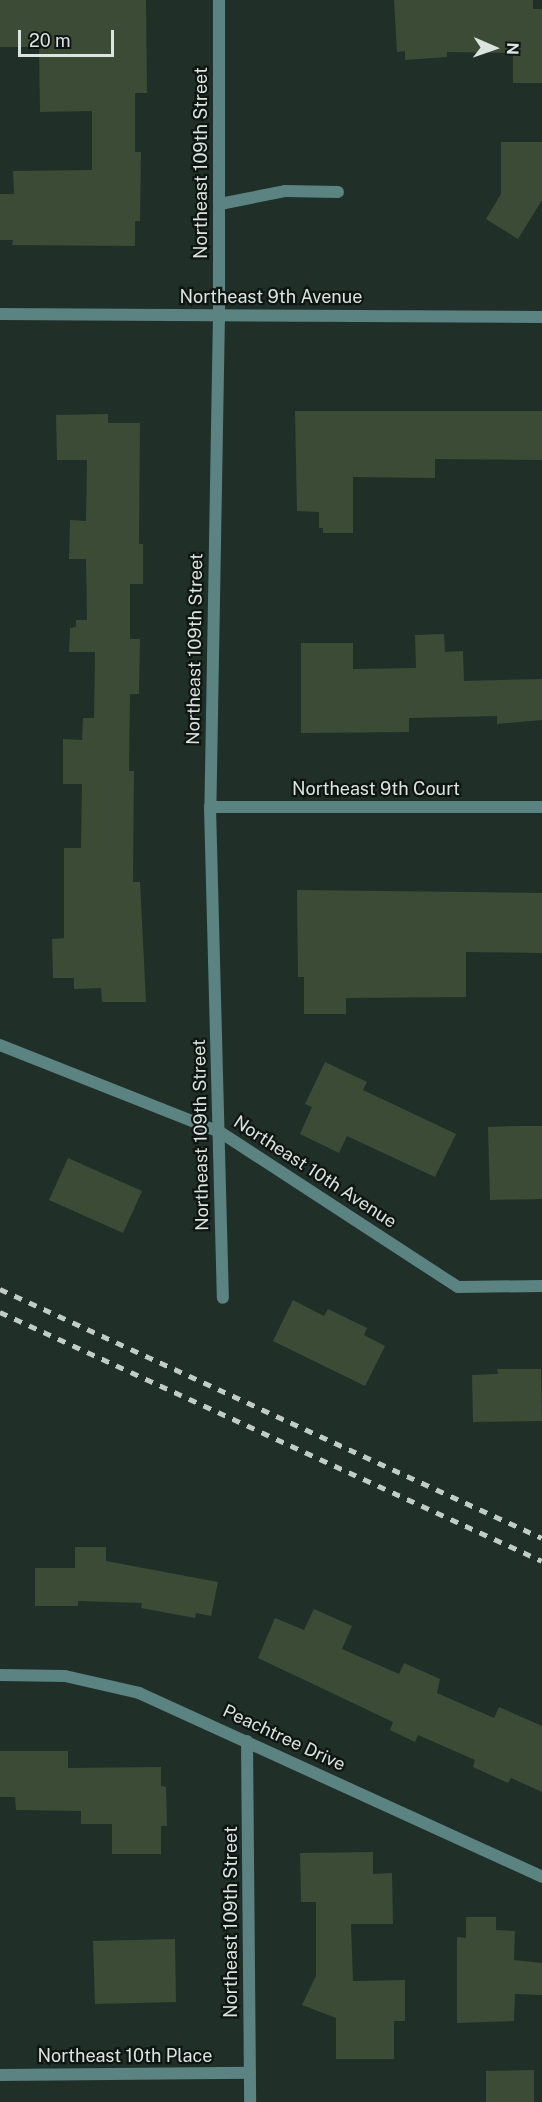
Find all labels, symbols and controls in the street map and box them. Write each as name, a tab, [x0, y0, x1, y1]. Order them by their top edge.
scale bar	[21, 18, 117, 56]
north arrow	[464, 18, 524, 78]
text: 20 m	[29, 30, 71, 51]
text: N	[503, 42, 522, 55]
street label: Northeast 109th Street	[190, 67, 212, 259]
street label: Northeast 9th Avenue	[180, 286, 362, 308]
street label: Northeast 109th Street	[183, 553, 207, 745]
street label: Northeast 9th Court	[292, 778, 460, 800]
street label: Northeast 109th Street	[189, 1039, 213, 1231]
street label: Northeast 10th Avenue	[229, 1111, 401, 1233]
street label: Peachtree Drive	[219, 1700, 349, 1776]
street label: Northeast 109th Street	[220, 1826, 242, 2018]
street label: Northeast 10th Place	[38, 2045, 212, 2067]

